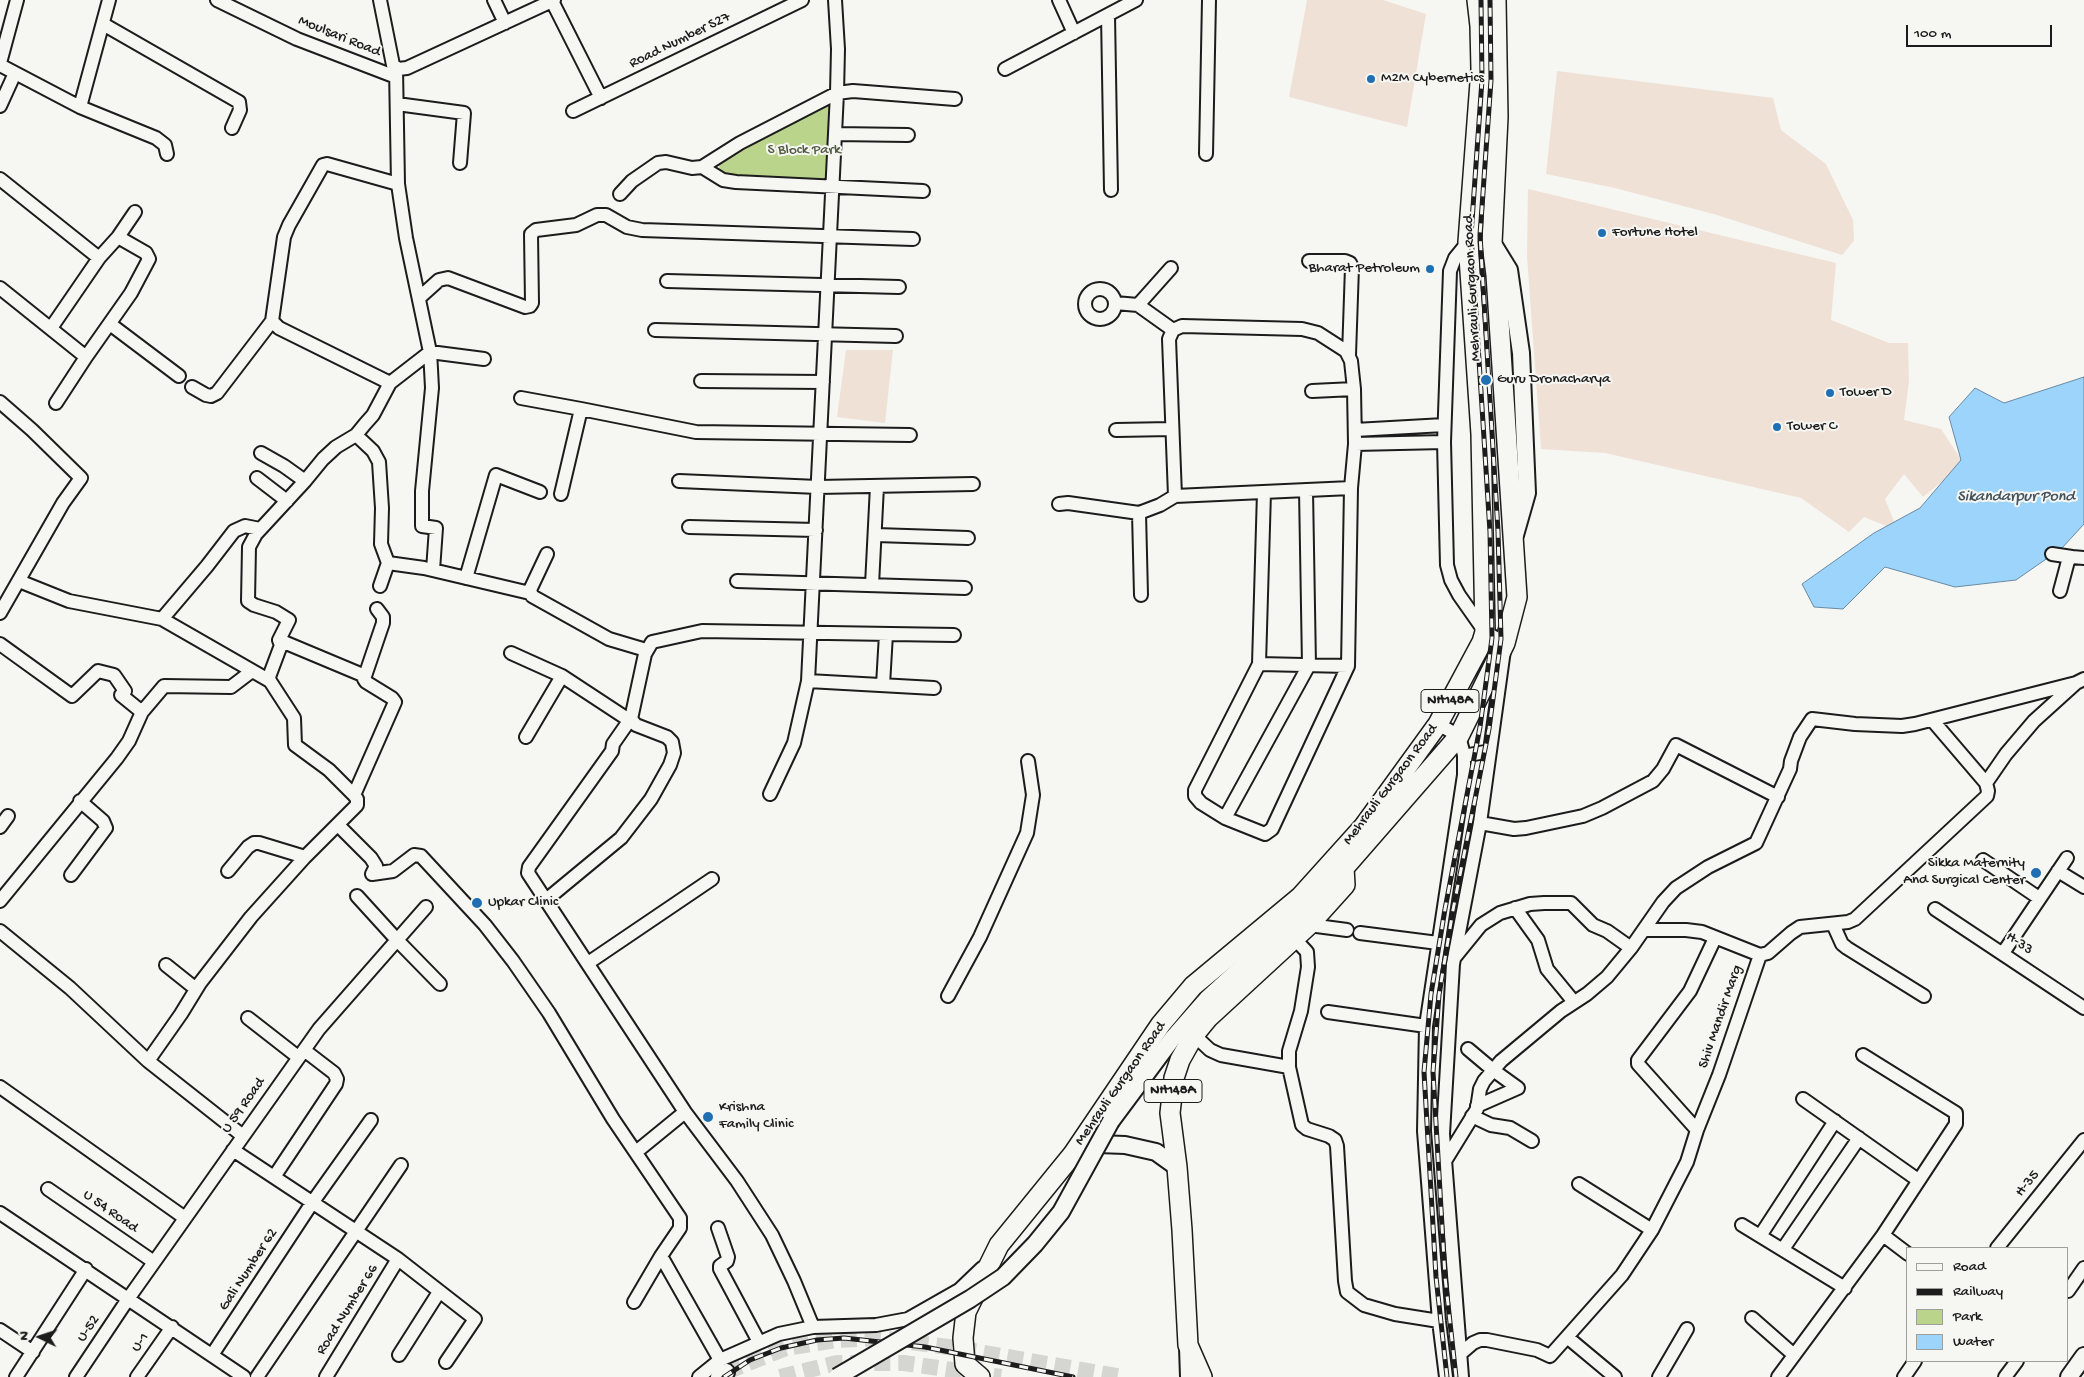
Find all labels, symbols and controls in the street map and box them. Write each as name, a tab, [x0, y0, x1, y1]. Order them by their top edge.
street label: Road Number S27	[626, 9, 734, 73]
street label: Moulsari Road	[295, 12, 383, 62]
scale bar	[1909, 15, 2055, 47]
text: 100 m	[1914, 25, 1951, 43]
place label: M2M Cybernetics	[1381, 70, 1484, 88]
marker: M2M Cybernetics	[1365, 73, 1377, 85]
park label: S Block Park	[767, 142, 841, 160]
street label: Mehrauli Gurgaon Road	[1460, 214, 1486, 362]
place label: Fortune Hotel	[1612, 224, 1698, 242]
marker: Fortune Hotel	[1596, 227, 1608, 239]
place label: Bharat Petroleum	[1309, 260, 1420, 278]
marker: Bharat Petroleum	[1424, 263, 1436, 275]
place label: Guru Dronacharya	[1497, 371, 1610, 389]
marker: Guru Dronacharya	[1479, 373, 1493, 387]
place label: Tower D	[1840, 384, 1892, 402]
marker: Tower D	[1824, 387, 1836, 399]
place label: Tower C	[1787, 418, 1837, 436]
marker: Tower C	[1771, 421, 1783, 433]
water label: Sikandarpur Pond	[1957, 488, 2075, 508]
road number: NH148A	[1421, 689, 1479, 712]
street label: Mehrauli Gurgaon Road	[1340, 721, 1442, 849]
place label: Sikka Maternity And Surgical Center	[1903, 855, 2025, 890]
marker: Sikka Maternity And Surgical Center	[2029, 866, 2043, 880]
place label: Upkar Clinic	[488, 894, 558, 912]
marker: Upkar Clinic	[470, 896, 484, 910]
street label: H-33	[2002, 928, 2036, 960]
street label: Shiv Mandir Marg	[1695, 963, 1747, 1071]
street label: Mehrauli Gurgaon Road	[1072, 1019, 1170, 1149]
street label: U 59 Road	[218, 1075, 270, 1137]
road number: NH148A	[1144, 1080, 1202, 1102]
place label: Krishna Family Clinic	[719, 1099, 793, 1134]
marker: Krishna Family Clinic	[701, 1110, 715, 1124]
street label: H-35	[2012, 1167, 2044, 1201]
street label: U 54 Road	[79, 1186, 141, 1238]
street label: Gali Number 62	[216, 1225, 282, 1315]
legend	[1906, 1247, 2069, 1362]
text: Road	[1953, 1258, 1986, 1276]
street label: Road Number 66	[313, 1261, 383, 1359]
text: Railway	[1953, 1283, 2003, 1301]
text: Park	[1953, 1308, 1982, 1326]
north arrow	[15, 1312, 65, 1362]
street label: U-52	[74, 1312, 104, 1346]
street label: U-1	[128, 1330, 154, 1356]
text: N	[16, 1331, 33, 1341]
text: Water	[1953, 1333, 1993, 1351]

